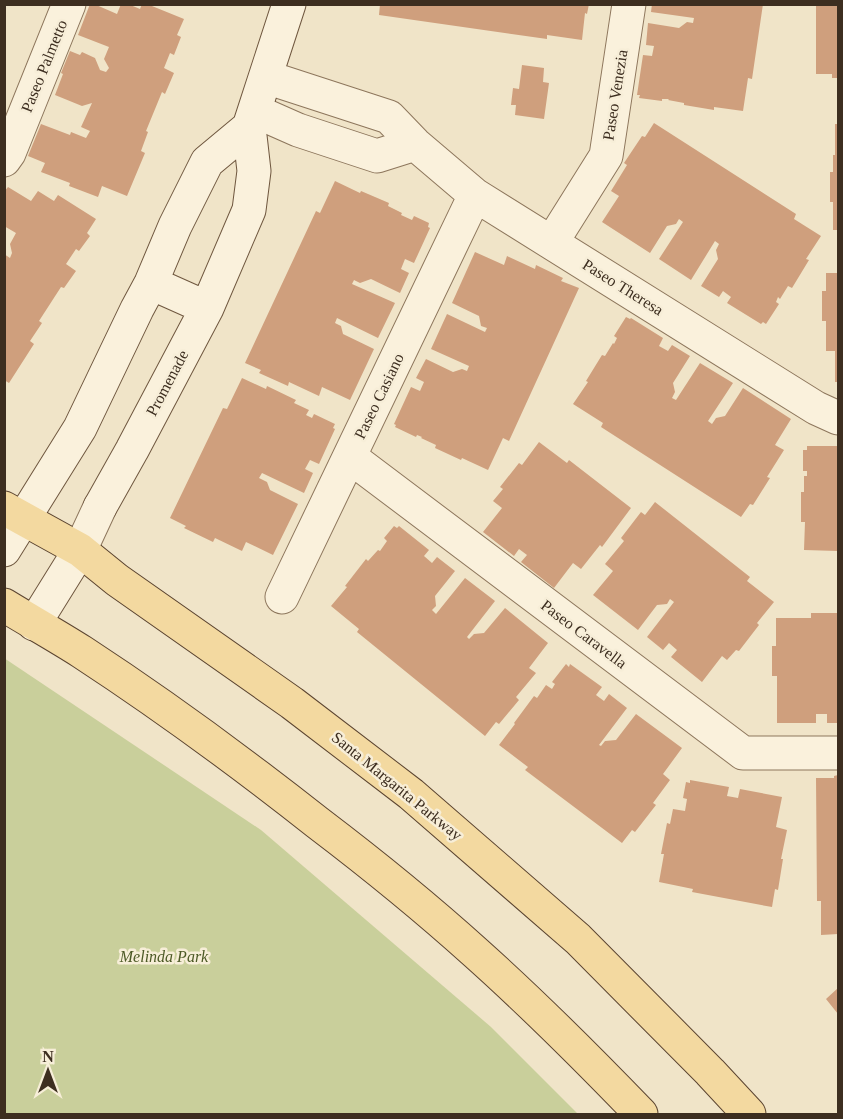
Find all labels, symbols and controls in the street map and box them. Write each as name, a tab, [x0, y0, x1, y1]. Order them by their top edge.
street label: Paseo Palmetto	[18, 17, 70, 115]
street label: Paseo Venezia	[599, 48, 631, 142]
street label: Paseo Theresa	[580, 256, 666, 318]
street label: Promenade	[143, 347, 191, 419]
street label: Paseo Casiano	[351, 351, 407, 441]
street label: Paseo Caravella	[538, 596, 630, 672]
street label: Santa Margarita Parkway	[328, 728, 465, 844]
park label: Melinda Park	[119, 948, 209, 965]
north arrow	[18, 1041, 78, 1101]
text: N	[42, 1048, 54, 1065]

